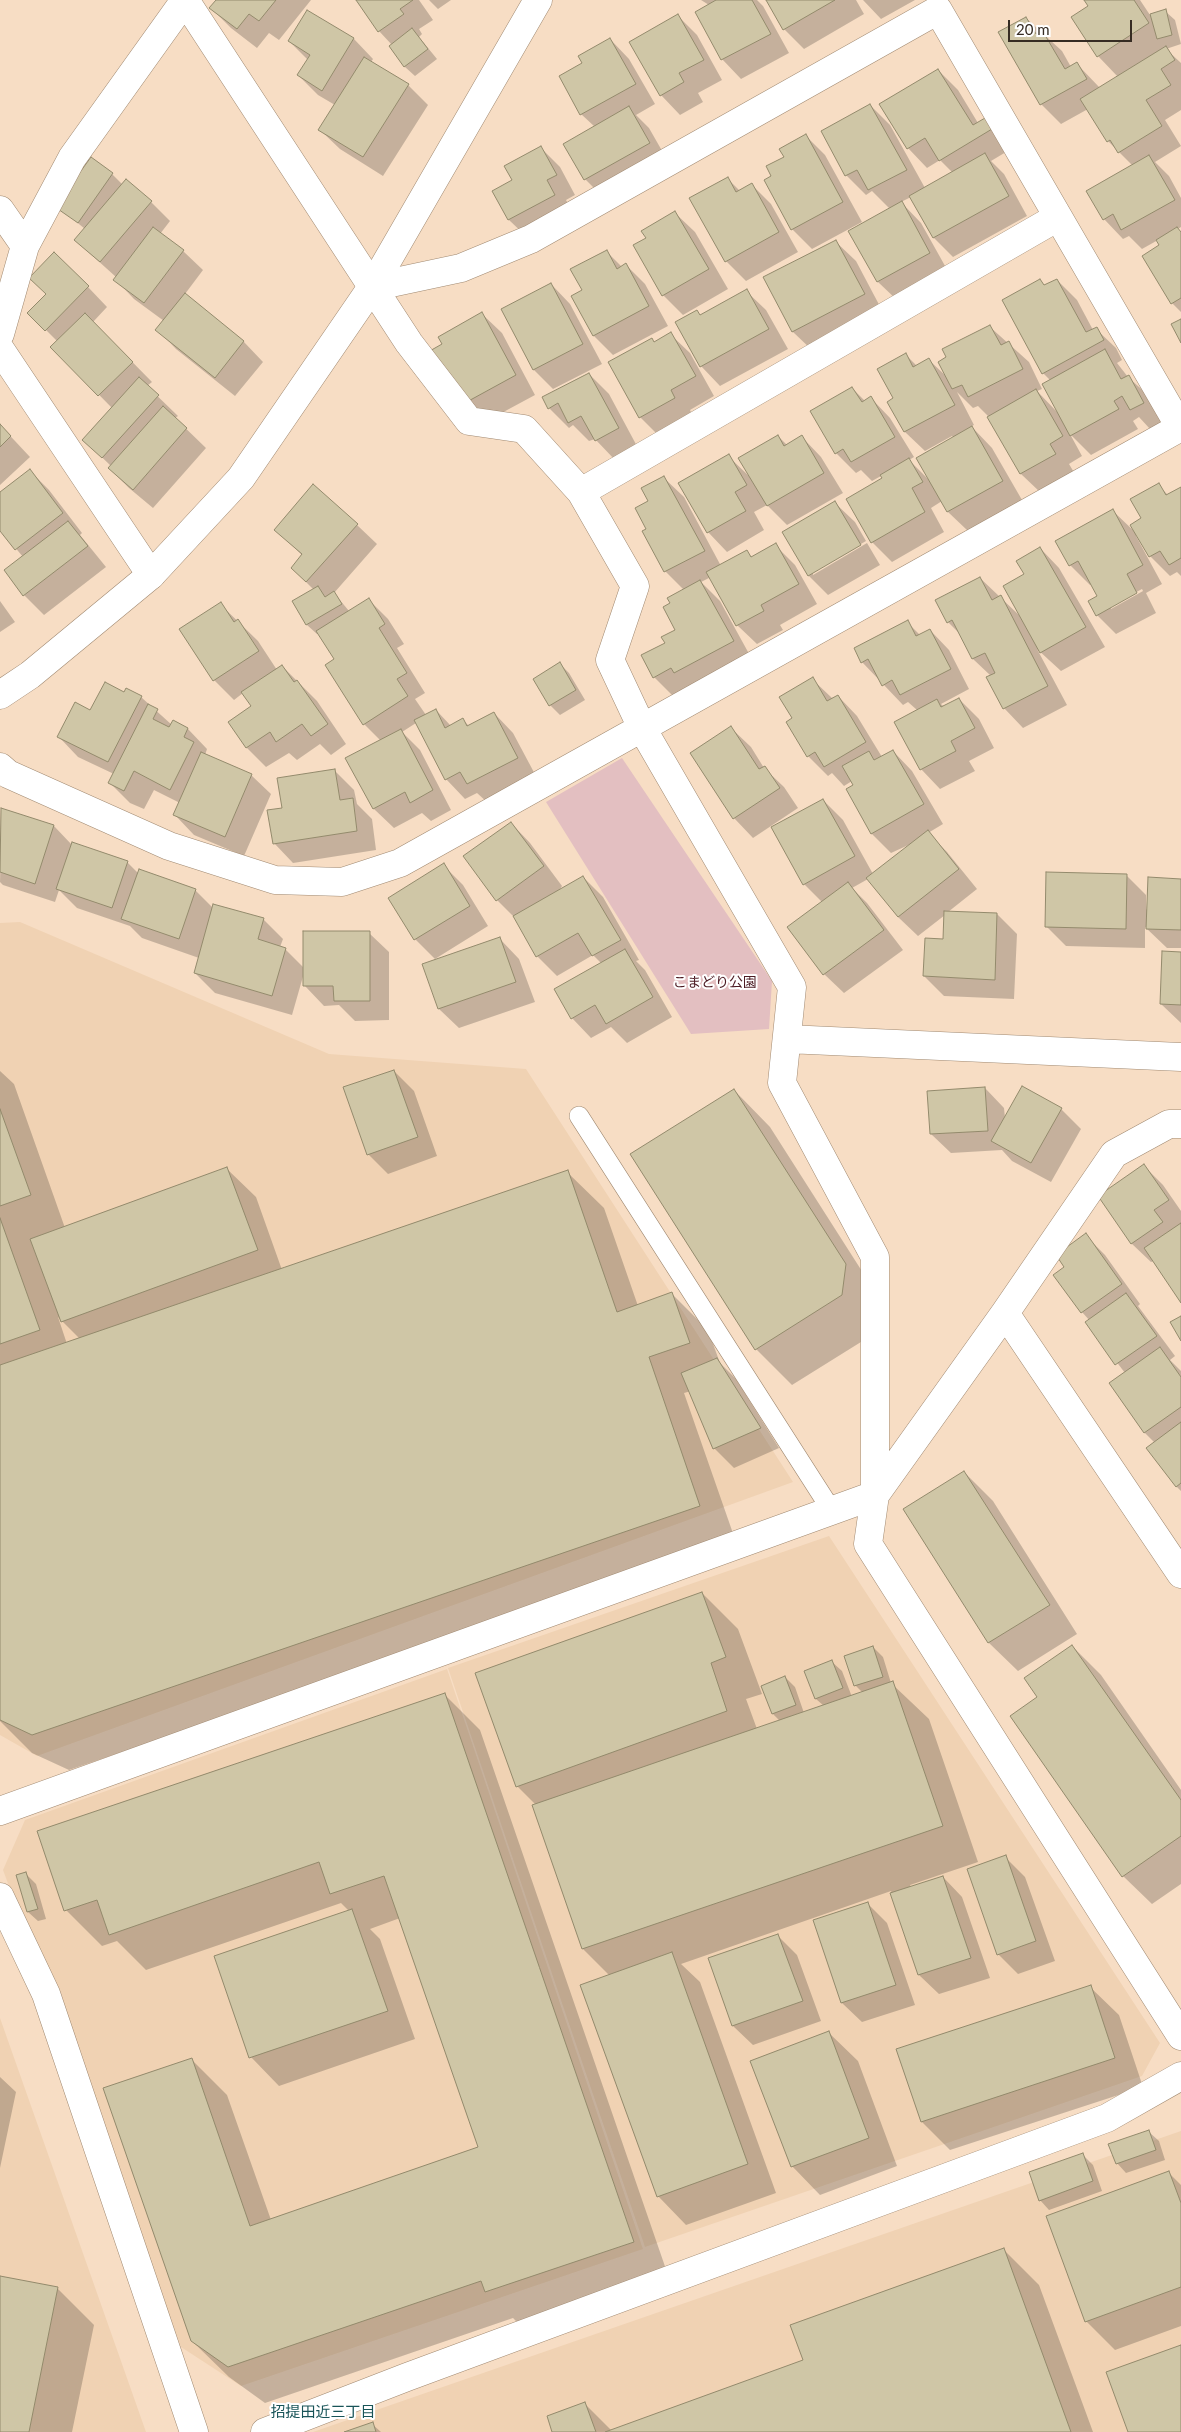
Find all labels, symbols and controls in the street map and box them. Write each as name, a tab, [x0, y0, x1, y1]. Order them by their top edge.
scale bar	[1011, 10, 1135, 42]
text: 20 m	[1016, 20, 1050, 38]
park label: こまどり公園	[673, 974, 757, 990]
district label: 招提田近三丁目	[271, 2403, 375, 2421]

